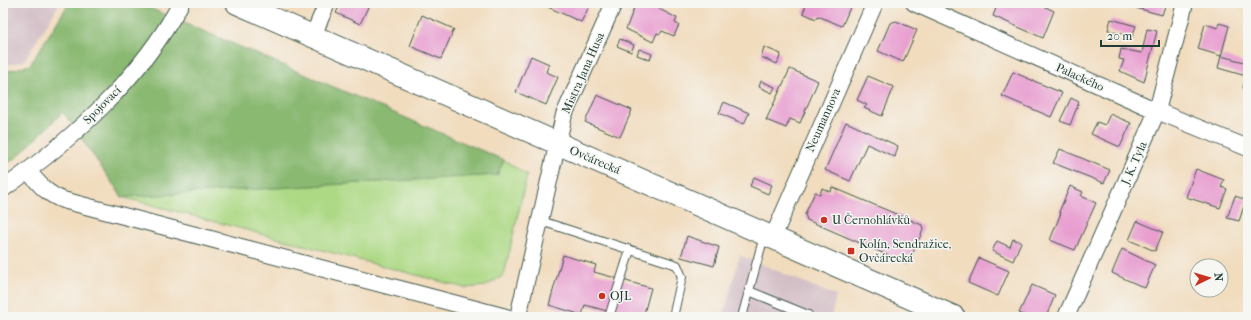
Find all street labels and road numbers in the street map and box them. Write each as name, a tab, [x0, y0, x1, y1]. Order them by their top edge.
street label: Mistra Jana Husa	[559, 30, 607, 116]
street label: Palackého	[1054, 60, 1106, 94]
street label: Spojovací	[80, 83, 124, 127]
street label: Neumannova	[803, 86, 843, 154]
street label: J. K. Tyla	[1118, 139, 1150, 188]
street label: Ovčárecká	[567, 143, 623, 177]

